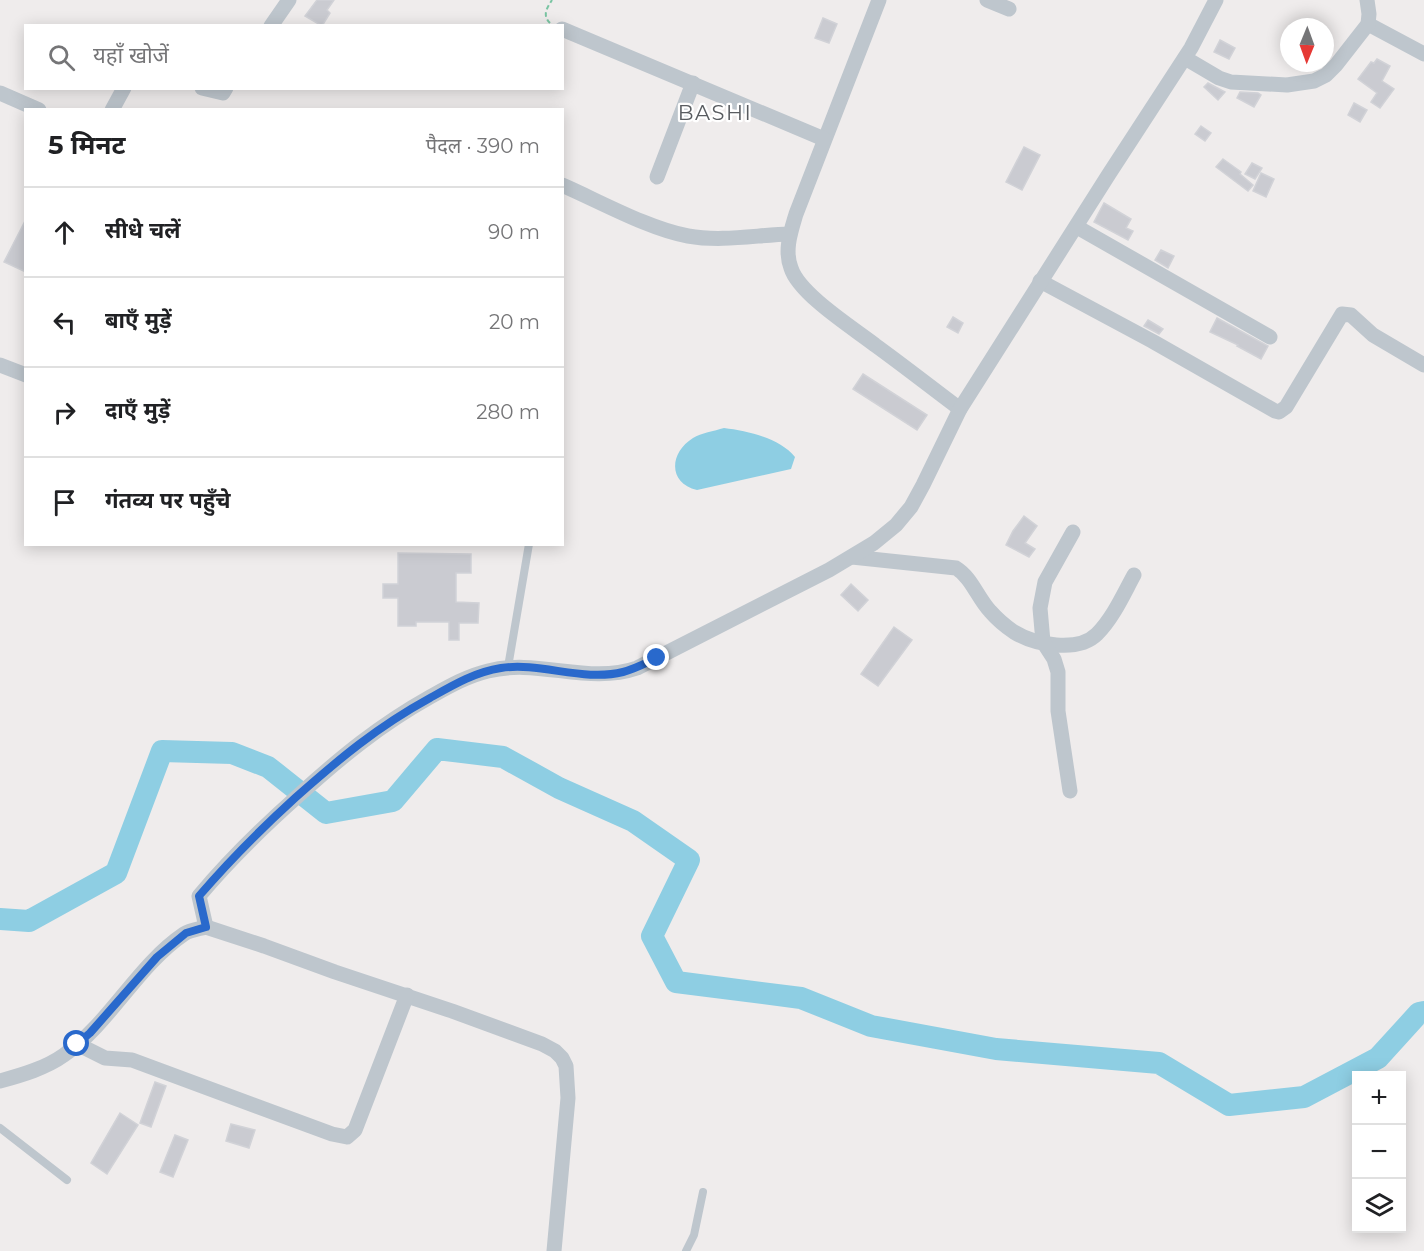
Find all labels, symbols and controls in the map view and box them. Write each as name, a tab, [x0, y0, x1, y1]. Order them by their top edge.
north arrow	[1280, 18, 1334, 72]
search box	[24, 24, 564, 90]
icon: search	[45, 41, 78, 74]
text: यहाँ खोजें	[93, 42, 169, 69]
district label: BASHI	[678, 100, 752, 125]
text: 5 मिनट	[48, 129, 125, 161]
text: पैदल · 390 m	[426, 134, 540, 158]
icon: ahead	[48, 216, 81, 249]
text: सीधे चलें	[105, 217, 181, 244]
text: 90 m	[488, 220, 540, 244]
icon: left	[48, 306, 81, 339]
text: बाएँ मुड़ें	[105, 307, 172, 334]
text: 20 m	[489, 310, 540, 334]
icon: right	[48, 396, 81, 429]
text: दाएँ मुड़ें	[105, 397, 170, 424]
text: 280 m	[476, 400, 540, 424]
icon: arrive	[48, 486, 81, 519]
text: गंतव्य पर पहुँचे	[105, 487, 231, 514]
route end	[643, 644, 669, 670]
route start	[63, 1030, 89, 1056]
map controls	[1352, 1071, 1406, 1233]
button: +	[1352, 1071, 1406, 1125]
button: −	[1352, 1125, 1406, 1179]
button: layers	[1352, 1179, 1406, 1233]

